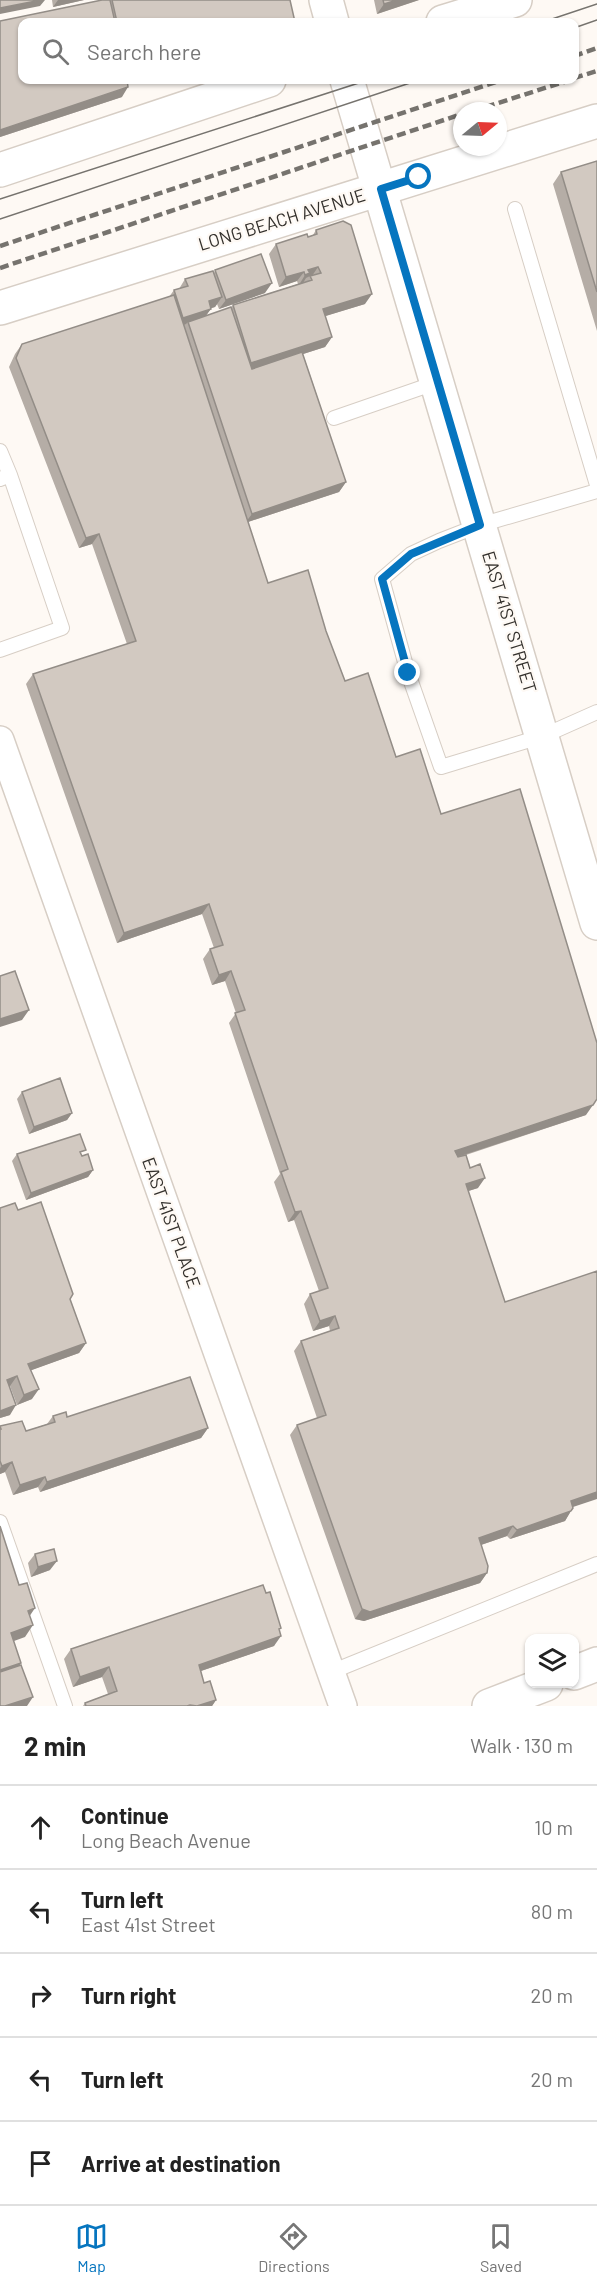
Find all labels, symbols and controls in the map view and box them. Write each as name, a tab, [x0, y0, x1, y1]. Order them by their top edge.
search box	[18, 18, 579, 84]
icon: search	[39, 35, 72, 68]
text: Search here	[87, 38, 201, 64]
north arrow	[453, 102, 507, 156]
route start	[405, 163, 431, 189]
street label: LONG BEACH AVENUE	[196, 183, 368, 255]
street label: EAST 41ST STREET	[478, 548, 542, 695]
route end	[394, 659, 420, 685]
street label: EAST 41ST PLACE	[138, 1154, 206, 1291]
map controls	[525, 1634, 579, 1688]
button: layers	[525, 1634, 579, 1688]
text: 2 min	[24, 1730, 86, 1761]
text: Walk · 130 m	[470, 1733, 573, 1757]
text: Continue	[81, 1802, 169, 1828]
icon: ahead	[24, 1811, 57, 1844]
text: 10 m	[534, 1815, 573, 1839]
text: Long Beach Avenue	[81, 1828, 251, 1852]
text: Turn left	[81, 1886, 164, 1912]
icon: left	[24, 1895, 57, 1928]
text: 80 m	[531, 1899, 573, 1923]
text: East 41st Street	[81, 1912, 216, 1936]
icon: right	[24, 1979, 57, 2012]
text: Turn right	[81, 1982, 176, 2008]
text: 20 m	[530, 1983, 573, 2007]
icon: left	[24, 2063, 57, 2096]
text: Turn left	[81, 2066, 164, 2092]
text: 20 m	[530, 2067, 573, 2091]
icon: arrive	[24, 2147, 57, 2180]
text: Arrive at destination	[81, 2150, 280, 2176]
tab: Map	[75, 2220, 108, 2275]
tab: Directions	[258, 2220, 330, 2275]
tab: Saved	[480, 2220, 522, 2275]

